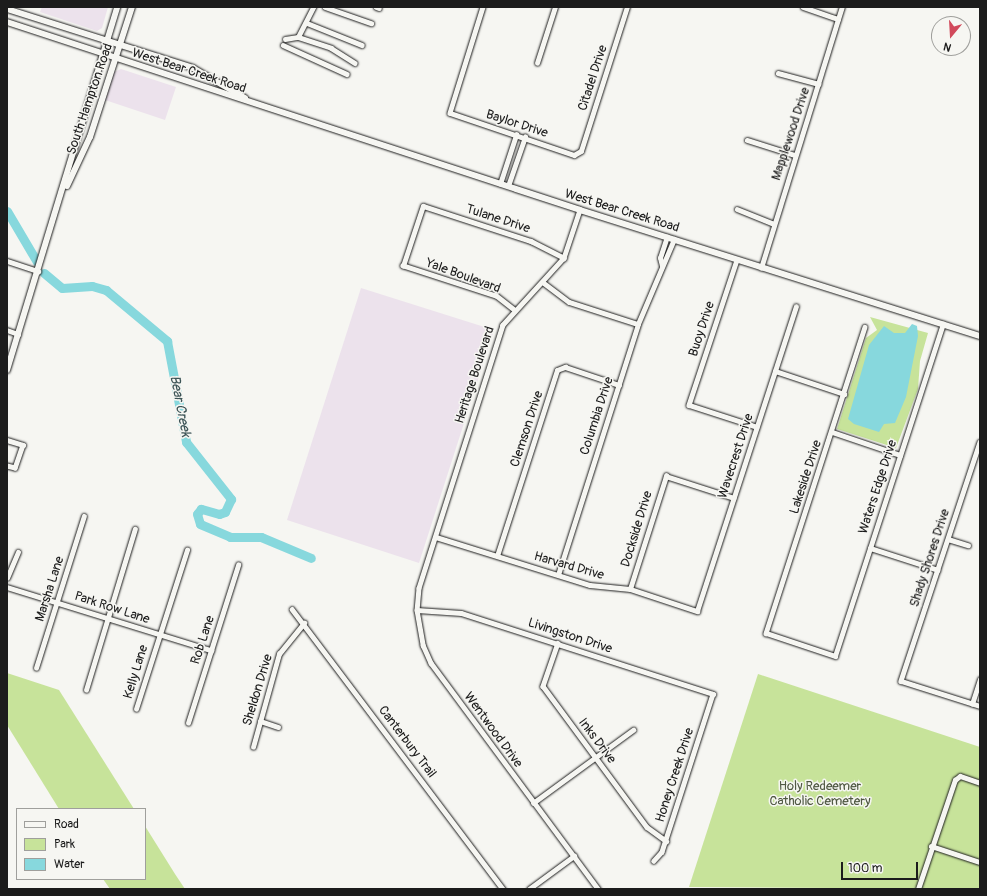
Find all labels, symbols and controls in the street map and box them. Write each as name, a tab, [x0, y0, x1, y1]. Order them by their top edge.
north arrow	[931, 16, 971, 56]
text: N	[942, 40, 953, 54]
street label: South Hampton Road	[64, 41, 116, 157]
street label: Citadel Drive	[575, 43, 611, 113]
street label: West Bear Creek Road	[130, 45, 248, 97]
street label: Mapplewood Drive	[769, 86, 813, 182]
street label: Baylor Drive	[484, 107, 550, 141]
street label: West Bear Creek Road	[563, 186, 681, 236]
street label: Tulane Drive	[464, 201, 532, 237]
street label: Yale Boulevard	[423, 255, 503, 297]
street label: Buoy Drive	[686, 299, 718, 359]
street label: Heritage Boulevard	[452, 324, 498, 426]
water label: Bear Creek	[166, 374, 194, 438]
street label: Columbia Drive	[577, 375, 617, 457]
street label: Clemson Drive	[507, 389, 547, 469]
street label: Wavecrest Drive	[715, 412, 757, 500]
street label: Lakeside Drive	[787, 438, 825, 516]
street label: Waters Edge Drive	[855, 438, 901, 536]
street label: Dockside Drive	[618, 489, 656, 569]
street label: Shady Shores Drive	[907, 507, 953, 609]
street label: Harvard Drive	[532, 549, 606, 583]
street label: Marsha Lane	[32, 554, 68, 624]
street label: Park Row Lane	[72, 588, 152, 628]
street label: Rob Lane	[188, 614, 218, 666]
street label: Livingston Drive	[526, 615, 614, 657]
street label: Kelly Lane	[120, 643, 152, 701]
street label: Sheldon Drive	[240, 652, 276, 728]
street label: Wentwood Drive	[460, 689, 526, 771]
street label: Canterbury Trail	[375, 703, 439, 781]
street label: Inks Drive	[575, 715, 619, 767]
street label: Honey Creek Drive	[652, 726, 698, 824]
park label: Holy Redeemer Catholic Cemetery	[770, 779, 870, 810]
legend	[16, 808, 146, 880]
text: Road	[54, 817, 79, 832]
text: Park	[54, 837, 75, 852]
scale bar	[843, 854, 920, 880]
text: Water	[54, 857, 85, 872]
text: 100 m	[848, 861, 882, 876]

